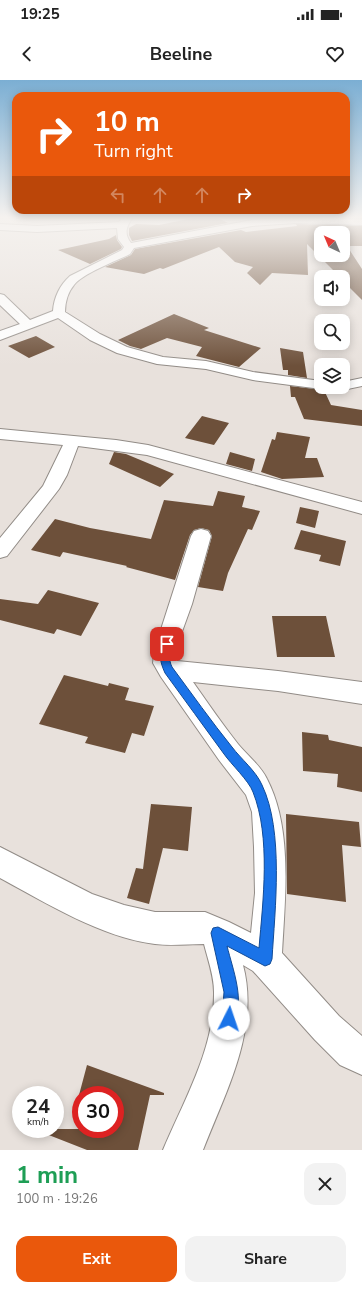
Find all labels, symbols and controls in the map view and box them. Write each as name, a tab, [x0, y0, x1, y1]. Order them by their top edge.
text: 19:25	[20, 4, 60, 24]
text: Beeline	[150, 42, 212, 66]
icon: back	[16, 43, 38, 65]
icon: heart	[324, 43, 346, 65]
text: 10 m	[94, 103, 160, 141]
icon: right	[28, 108, 80, 160]
text: Turn right	[94, 139, 173, 163]
icon: left	[107, 184, 129, 206]
icon: ahead	[149, 184, 171, 206]
icon: ahead	[191, 184, 213, 206]
icon: right	[233, 184, 255, 206]
north arrow	[314, 226, 350, 262]
map controls	[314, 226, 350, 394]
button: sound	[314, 270, 350, 306]
button: search	[314, 314, 350, 350]
button: layers	[314, 358, 350, 394]
pin	[150, 627, 184, 661]
icon: arrive	[156, 633, 178, 655]
position arrow	[208, 998, 250, 1040]
speed limit sign: 30	[72, 1086, 124, 1138]
text: 24	[26, 1093, 50, 1120]
text: km/h	[27, 1115, 49, 1129]
text: 1 min	[16, 1159, 78, 1191]
button: close	[304, 1163, 346, 1205]
text: 100 m · 19:26	[16, 1190, 98, 1208]
button: Exit	[16, 1236, 177, 1282]
button: Share	[185, 1236, 346, 1282]

